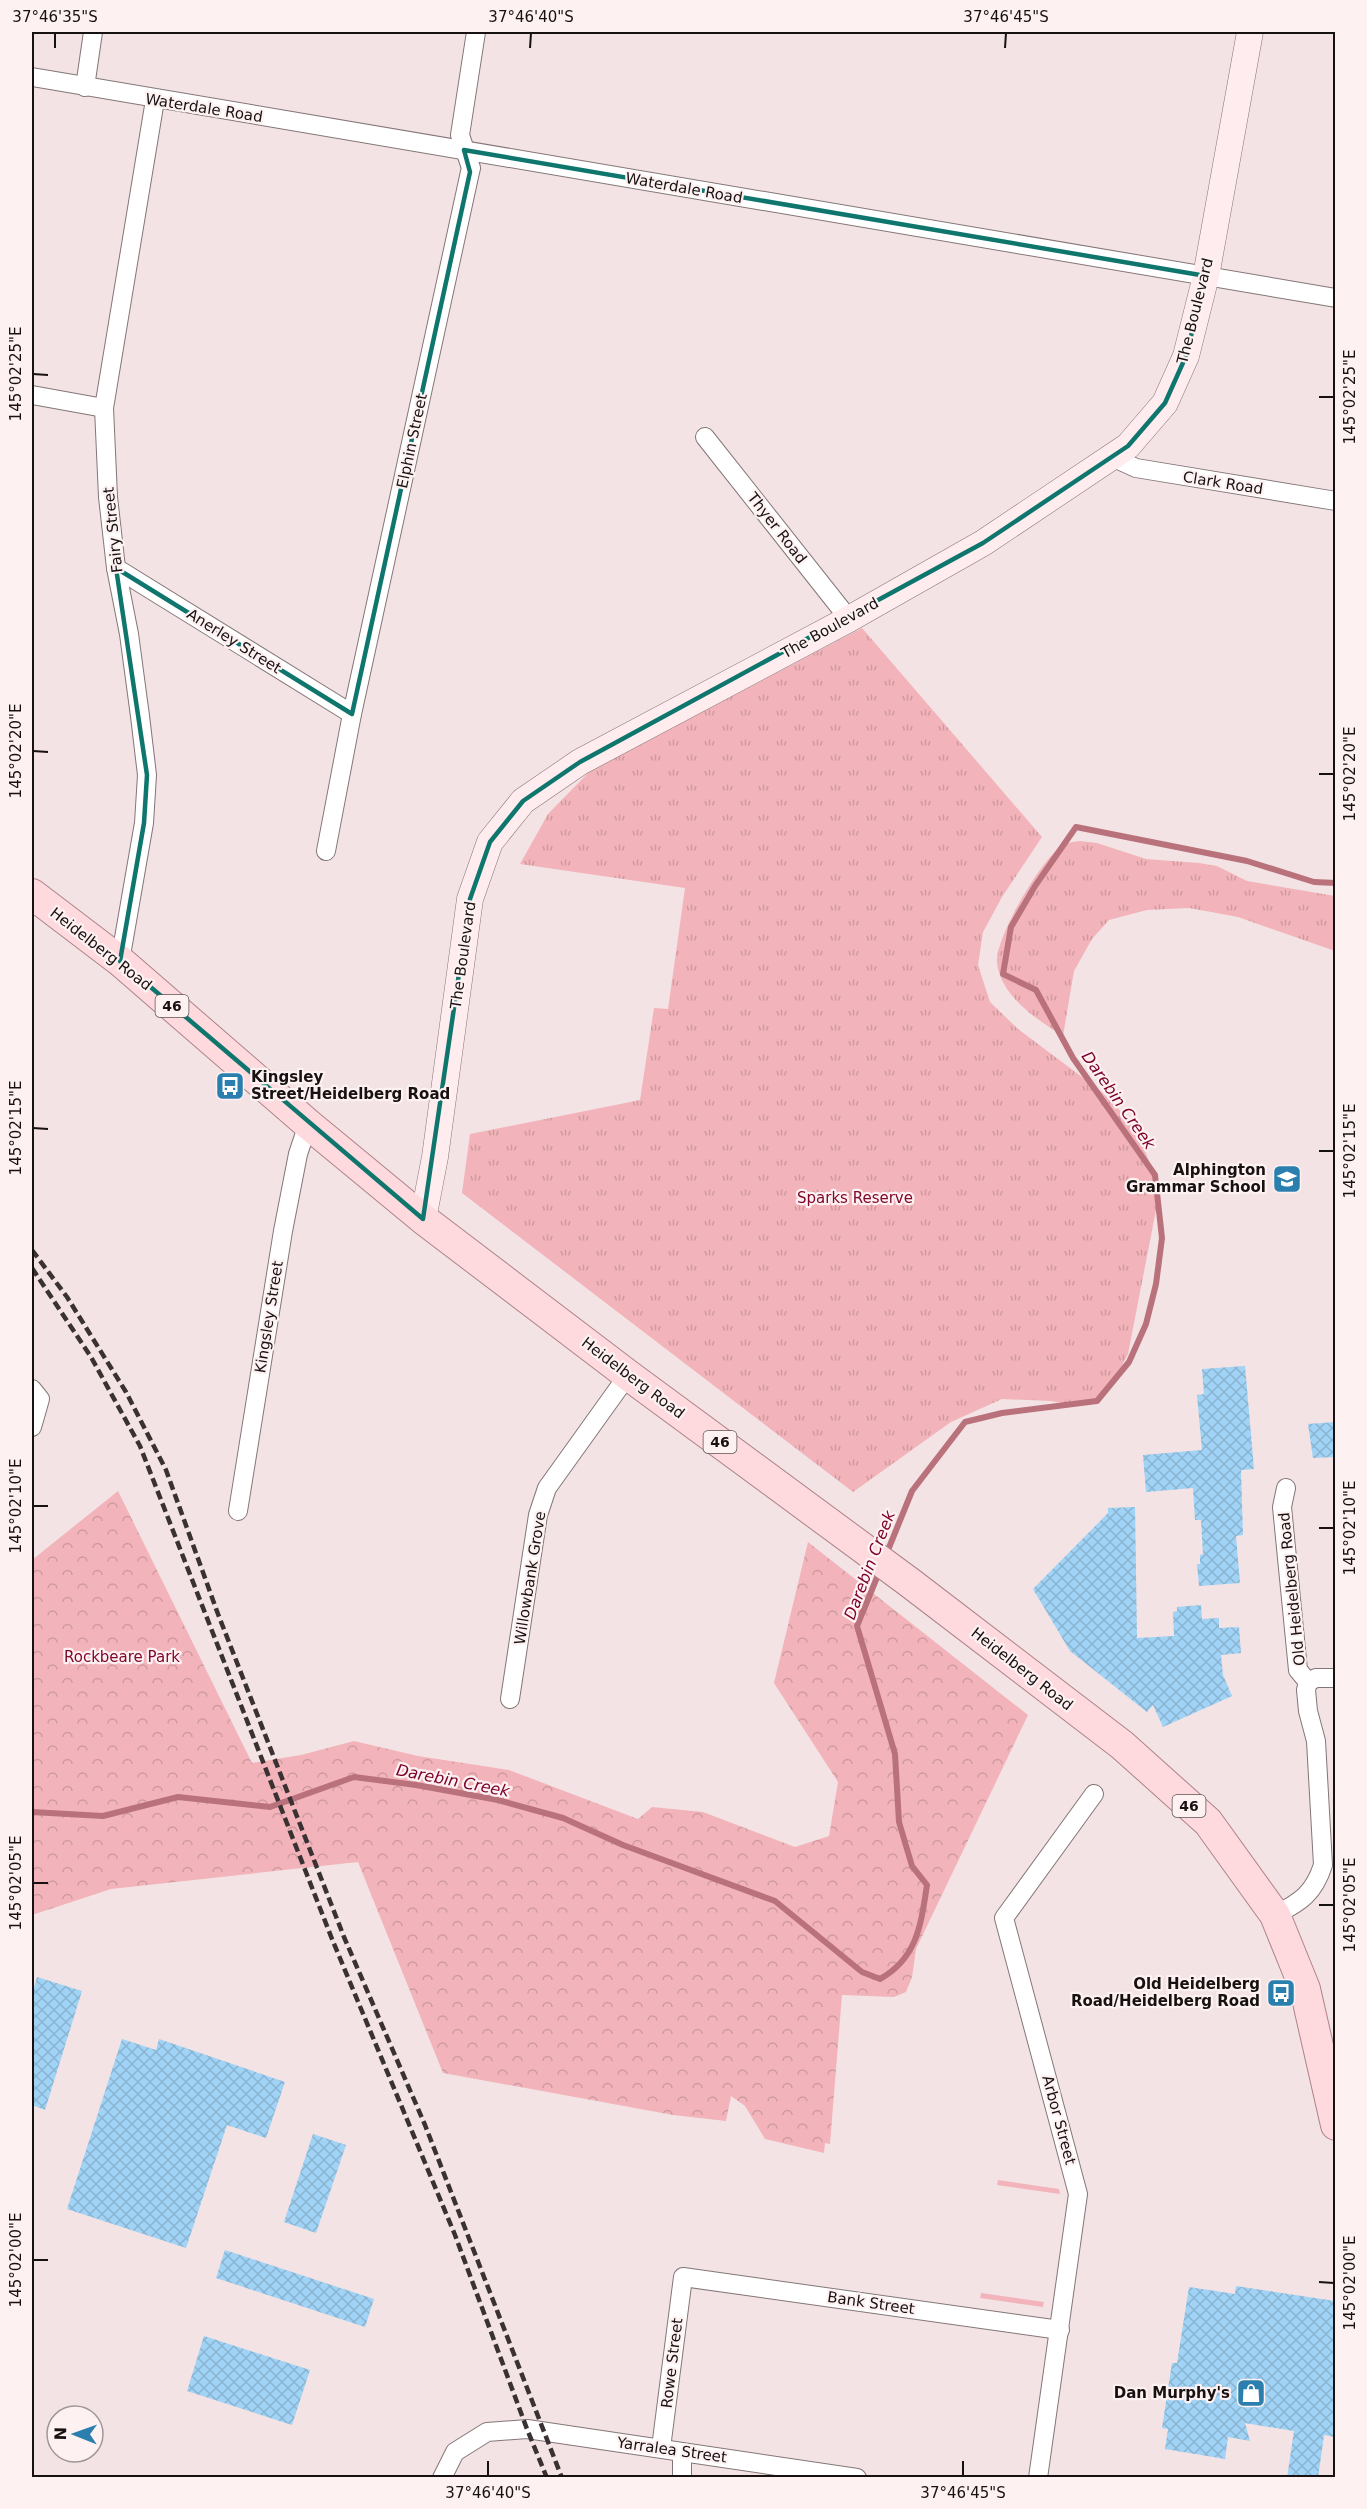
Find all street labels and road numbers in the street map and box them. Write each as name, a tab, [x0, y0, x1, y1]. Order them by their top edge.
street label: Waterdale Road	[144, 90, 264, 126]
street label: Waterdale Road	[624, 169, 744, 207]
street label: The Boulevard	[1173, 256, 1217, 367]
street label: Elphin Street	[393, 392, 431, 490]
street label: Clark Road	[1182, 468, 1264, 498]
street label: Fairy Street	[100, 486, 126, 574]
street label: Thyer Road	[743, 488, 810, 567]
street label: The Boulevard	[777, 594, 882, 663]
street label: Anerley Street	[184, 605, 285, 677]
street label: The Boulevard	[446, 900, 479, 1011]
street label: Heidelberg Road	[47, 904, 155, 994]
road number: 46	[156, 995, 188, 1017]
street label: Kingsley Street	[251, 1259, 287, 1374]
street label: Heidelberg Road	[578, 1333, 688, 1423]
road number: 46	[704, 1431, 736, 1453]
street label: Willowbank Grove	[511, 1510, 549, 1646]
street label: Old Heidelberg Road	[1275, 1511, 1309, 1667]
street label: Heidelberg Road	[968, 1624, 1076, 1714]
road number: 46	[1172, 1795, 1206, 1817]
street label: Arbor Street	[1038, 2073, 1080, 2167]
street label: Bank Street	[826, 2288, 916, 2318]
street label: Rowe Street	[658, 2317, 686, 2409]
street label: Yarralea Street	[615, 2433, 728, 2467]

